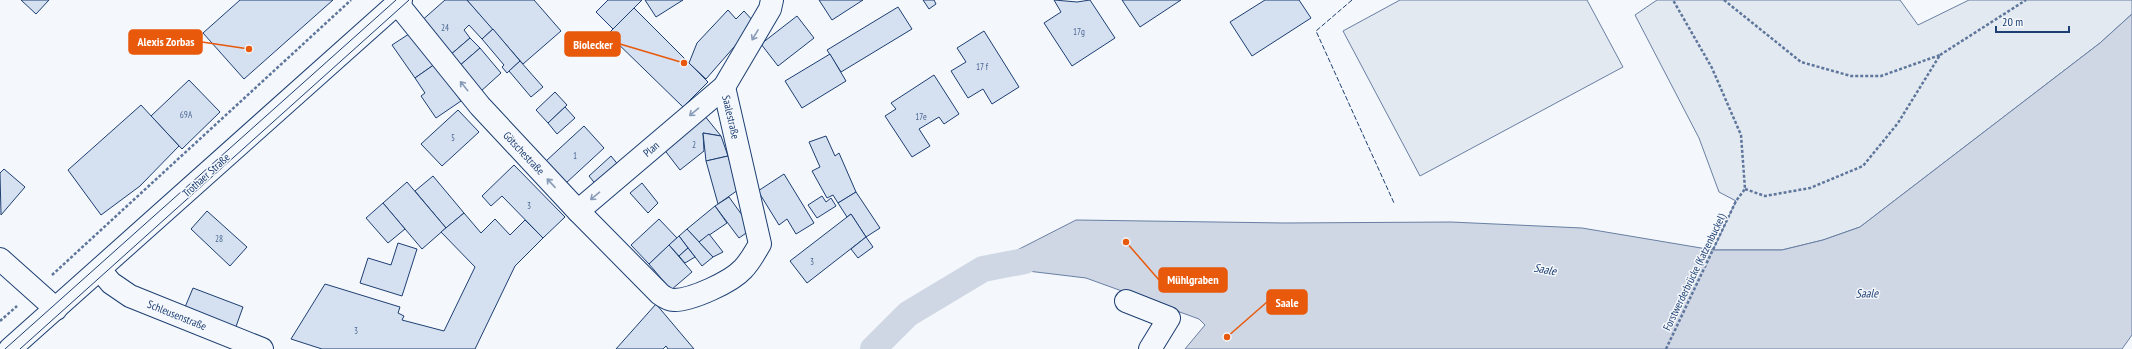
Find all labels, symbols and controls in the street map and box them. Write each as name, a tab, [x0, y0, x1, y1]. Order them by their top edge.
scale bar	[1996, 8, 2069, 34]
text: 20 m	[2002, 14, 2023, 29]
house number: 24	[441, 22, 449, 33]
house number: 17g	[1073, 26, 1085, 37]
one-way arrow	[751, 29, 759, 40]
callout: Alexis Zorbas	[129, 30, 202, 54]
callout: Biolecker	[565, 32, 620, 56]
text: Alexis Zorbas	[137, 34, 194, 49]
text: Biolecker	[573, 37, 613, 52]
house number: 17 f	[976, 61, 989, 72]
one-way arrow	[459, 81, 468, 92]
street label: Saalestraße	[719, 94, 743, 141]
one-way arrow	[689, 108, 700, 117]
house number: 69A	[180, 109, 193, 120]
house number: 17e	[915, 111, 927, 122]
street label: Götschestraße	[500, 128, 548, 178]
house number: 5	[451, 132, 455, 143]
street label: Plan	[640, 138, 662, 160]
house number: 2	[692, 139, 696, 150]
street label: Trothaer Straße	[179, 150, 233, 200]
house number: 1	[573, 150, 577, 161]
one-way arrow	[547, 178, 556, 188]
one-way arrow	[590, 192, 600, 201]
house number: 3	[527, 200, 531, 211]
street label: Forstwerderbrücke (Katzenbuckel)	[1660, 211, 1729, 333]
house number: 28	[215, 233, 223, 244]
house number: 3	[810, 256, 814, 267]
water label: Saale	[1533, 260, 1558, 279]
callout: Mühlgraben	[1159, 268, 1227, 292]
text: Mühlgraben	[1167, 272, 1219, 287]
water label: Saale	[1856, 285, 1879, 301]
callout: Saale	[1267, 290, 1307, 314]
text: Saale	[1275, 295, 1299, 310]
street label: Schleusenstraße	[145, 297, 209, 333]
house number: 3	[354, 325, 358, 336]

